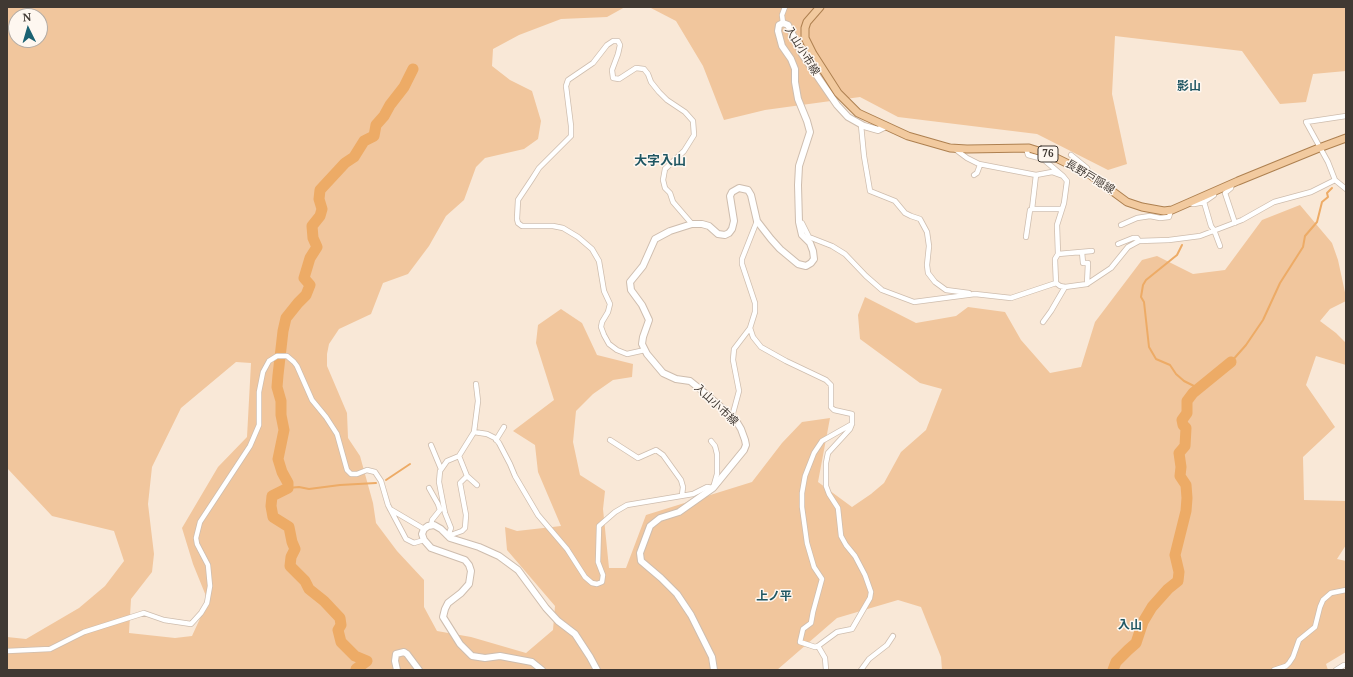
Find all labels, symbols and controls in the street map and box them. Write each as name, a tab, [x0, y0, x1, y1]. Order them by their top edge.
north arrow	[8, 8, 48, 48]
text: N	[22, 9, 32, 24]
street label: 入山小市線	[782, 24, 822, 78]
district label: 影山	[1177, 80, 1201, 94]
road number: 76	[1038, 146, 1058, 162]
district label: 大字入山	[634, 153, 686, 169]
street label: 長野戸隠線	[1063, 157, 1117, 197]
street label: 入山小市線	[691, 381, 741, 429]
district label: 上ノ平	[756, 590, 792, 604]
district label: 入山	[1118, 619, 1142, 633]

